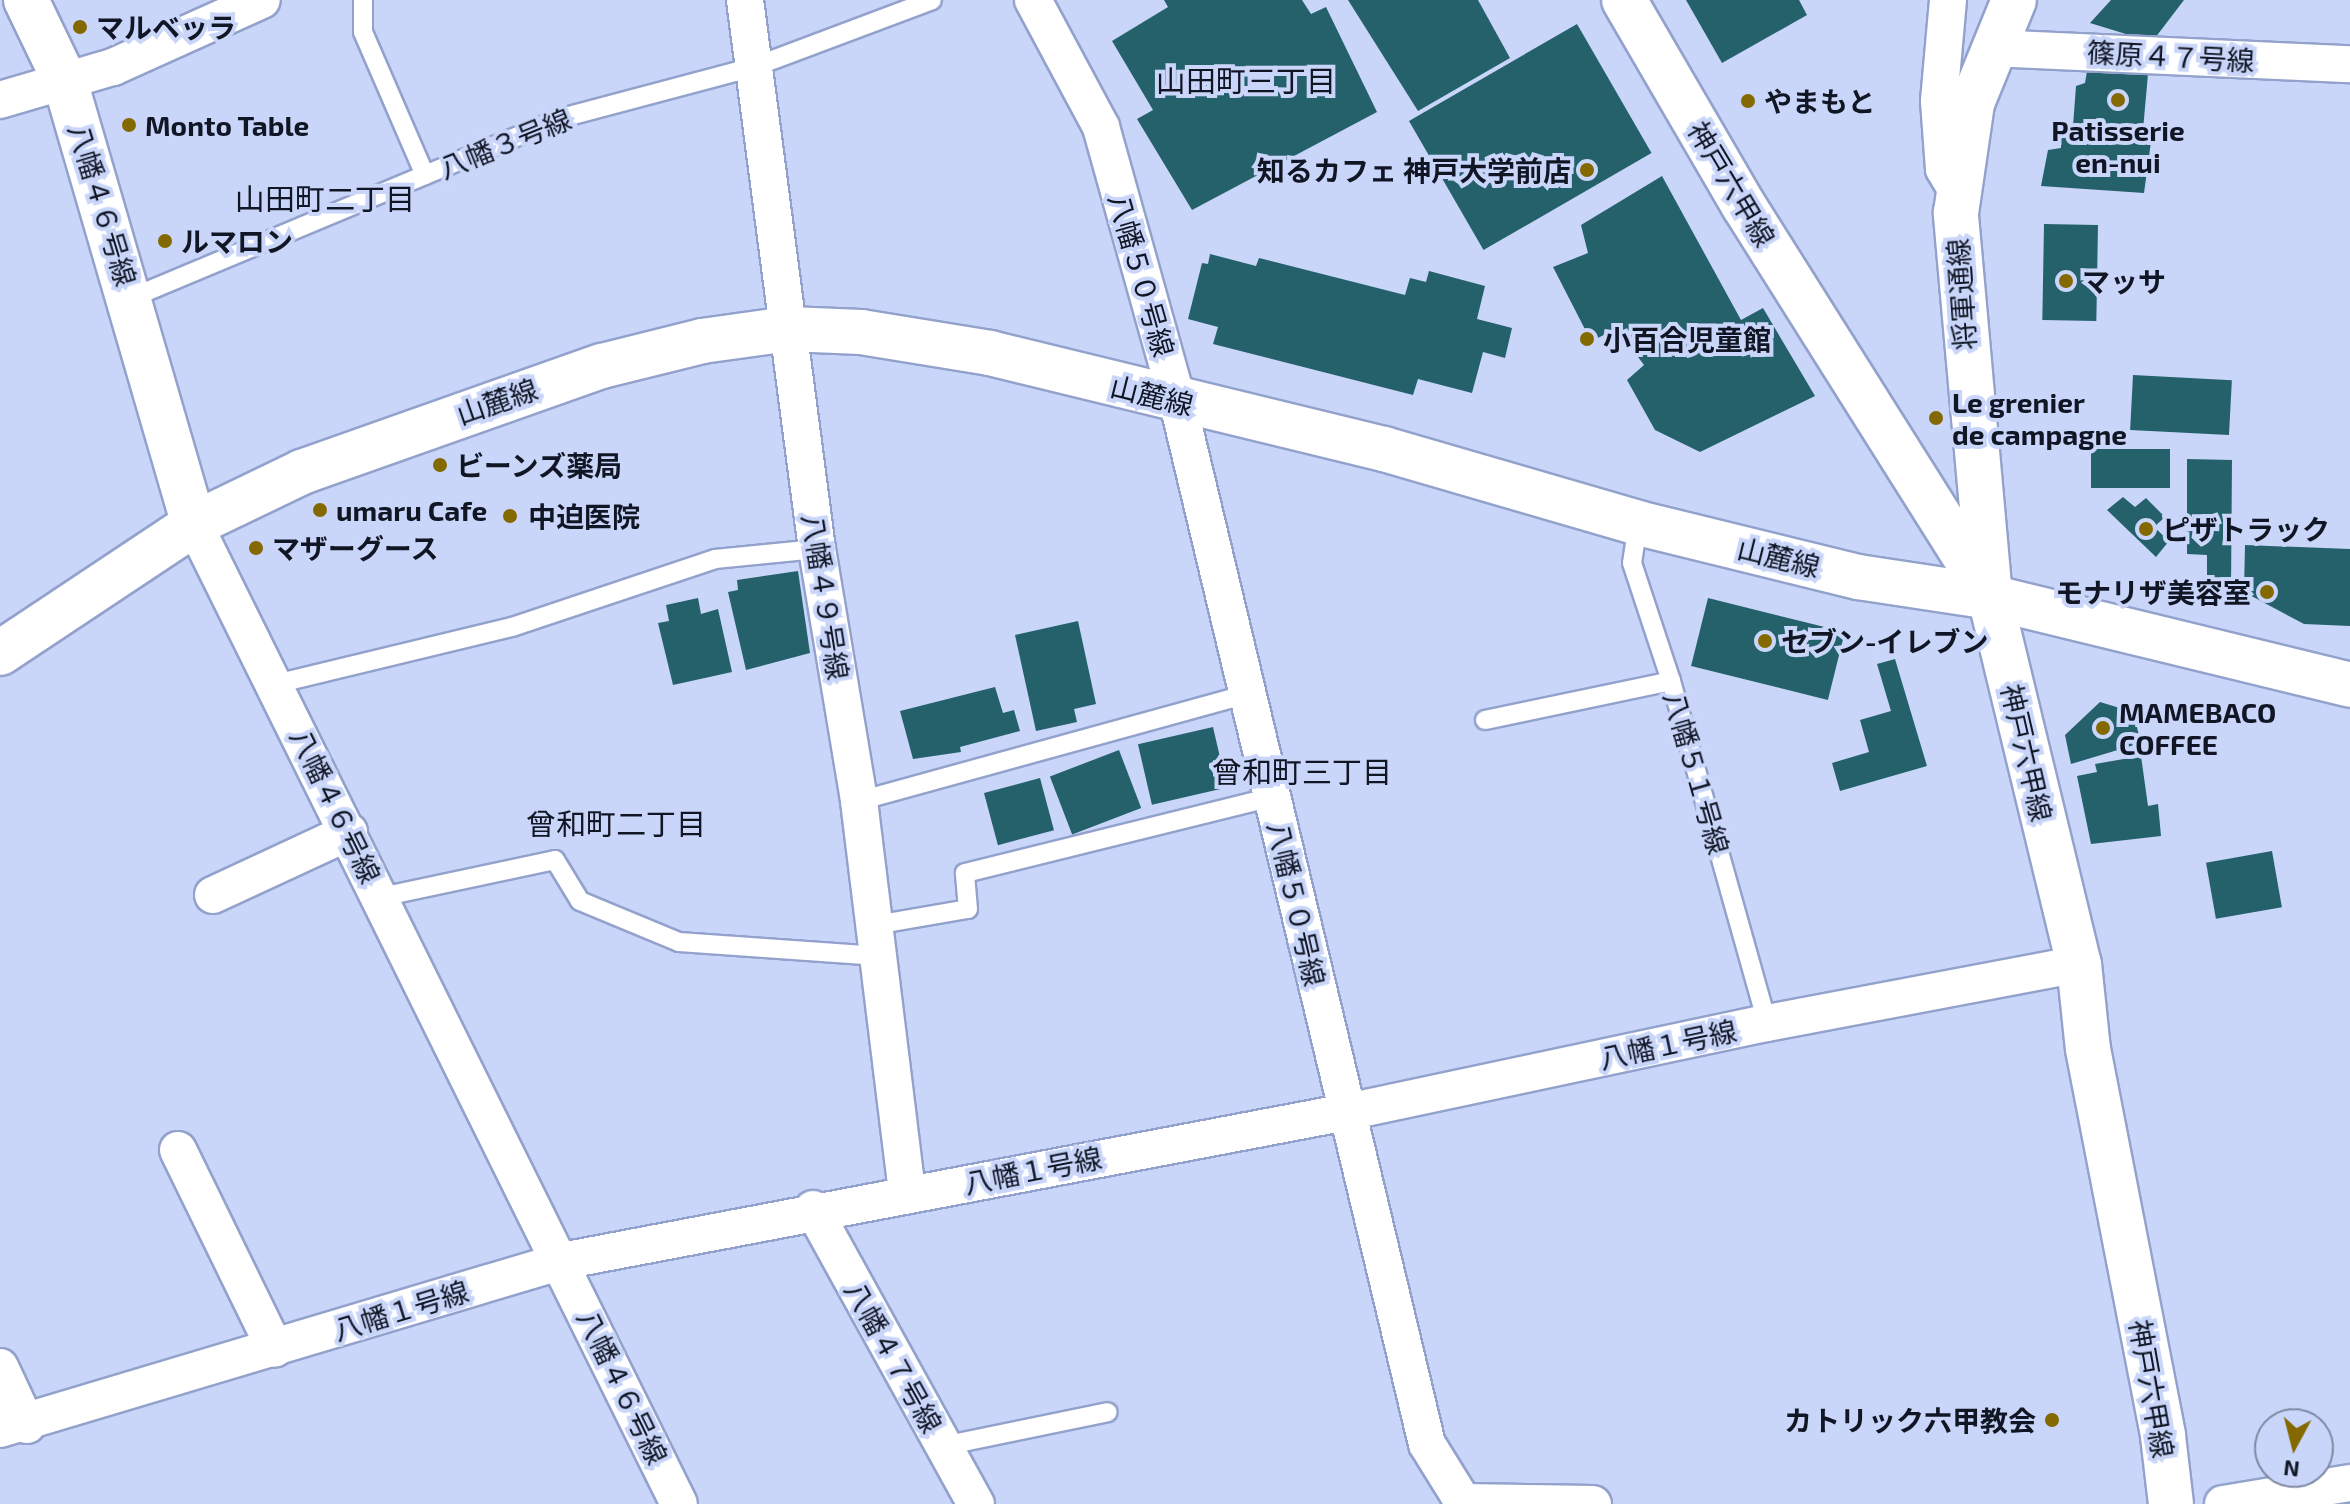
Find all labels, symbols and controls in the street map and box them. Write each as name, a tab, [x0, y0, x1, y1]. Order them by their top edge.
place label: マルベッラ	[96, 10, 236, 44]
marker: マルベッラ	[71, 18, 89, 36]
street label: 篠原４７号線	[2086, 35, 2256, 77]
district label: 山田町三丁目	[1156, 62, 1336, 98]
place label: やまもと	[1764, 84, 1876, 118]
marker: Patisserie en-nui	[2109, 91, 2127, 109]
marker: やまもと	[1739, 92, 1757, 110]
street label: 八幡３号線	[434, 101, 576, 185]
place label: Monto Table	[145, 108, 310, 142]
place label: Patisserie en-nui	[2051, 113, 2185, 179]
street label: 神戸六甲線	[1682, 115, 1782, 253]
marker: Monto Table	[120, 116, 138, 134]
street label: 八幡４６号線	[62, 120, 144, 290]
place label: 知るカフェ 神戸大学前店	[1257, 153, 1571, 187]
marker: 知るカフェ 神戸大学前店	[1578, 161, 1596, 179]
district label: 山田町二丁目	[235, 180, 415, 216]
street label: 八幡５０号線	[1103, 190, 1181, 360]
place label: ルマロン	[181, 224, 293, 258]
marker: ルマロン	[156, 232, 174, 250]
street label: 将軍通線	[1940, 237, 1982, 351]
place label: マッサ	[2082, 264, 2166, 298]
marker: マッサ	[2057, 272, 2075, 290]
place label: 小百合児童館	[1603, 322, 1771, 356]
marker: 小百合児童館	[1578, 330, 1596, 348]
street label: 山麓線	[1107, 369, 1197, 421]
street label: 山麓線	[452, 371, 542, 431]
place label: Le grenier de campagne	[1952, 385, 2127, 451]
marker: Le grenier de campagne	[1927, 409, 1945, 427]
place label: ビーンズ薬局	[456, 448, 624, 482]
marker: ビーンズ薬局	[431, 456, 449, 474]
place label: umaru Cafe	[336, 493, 487, 527]
place label: 中迫医院	[528, 499, 640, 533]
marker: umaru Cafe	[311, 501, 329, 519]
marker: 中迫医院	[499, 505, 521, 527]
street label: 八幡４９号線	[796, 511, 856, 683]
place label: ピザトラック	[2162, 512, 2330, 546]
marker: ピザトラック	[2137, 520, 2155, 538]
place label: マザーグース	[272, 531, 440, 565]
street label: 山麓線	[1734, 531, 1824, 583]
marker: マザーグース	[247, 539, 265, 557]
place label: モナリザ美容室	[2055, 575, 2251, 609]
marker: モナリザ美容室	[2258, 583, 2276, 601]
place label: セブン-イレブン	[1781, 624, 1989, 658]
marker: セブン-イレブン	[1756, 632, 1774, 650]
street label: 神戸六甲線	[1995, 681, 2059, 825]
street label: 八幡５１号線	[1658, 688, 1736, 858]
place label: MAMEBACO COFFEE	[2119, 695, 2276, 761]
marker: MAMEBACO COFFEE	[2094, 719, 2112, 737]
street label: 八幡４６号線	[284, 723, 388, 889]
district label: 曾和町三丁目	[1212, 753, 1392, 789]
district label: 曾和町二丁目	[526, 805, 706, 841]
street label: 八幡５０号線	[1262, 818, 1332, 990]
street label: 八幡１号線	[1596, 1013, 1740, 1075]
street label: 八幡１号線	[961, 1140, 1105, 1200]
street label: 八幡１号線	[329, 1273, 473, 1347]
street label: 八幡４７号線	[839, 1275, 949, 1439]
street label: 八幡４６号線	[571, 1304, 675, 1470]
street label: 神戸六甲線	[2123, 1317, 2181, 1461]
place label: カトリック六甲教会	[1784, 1403, 2036, 1437]
north arrow	[2254, 1408, 2334, 1488]
marker: カトリック六甲教会	[2043, 1411, 2061, 1429]
text: N	[2282, 1456, 2301, 1484]

